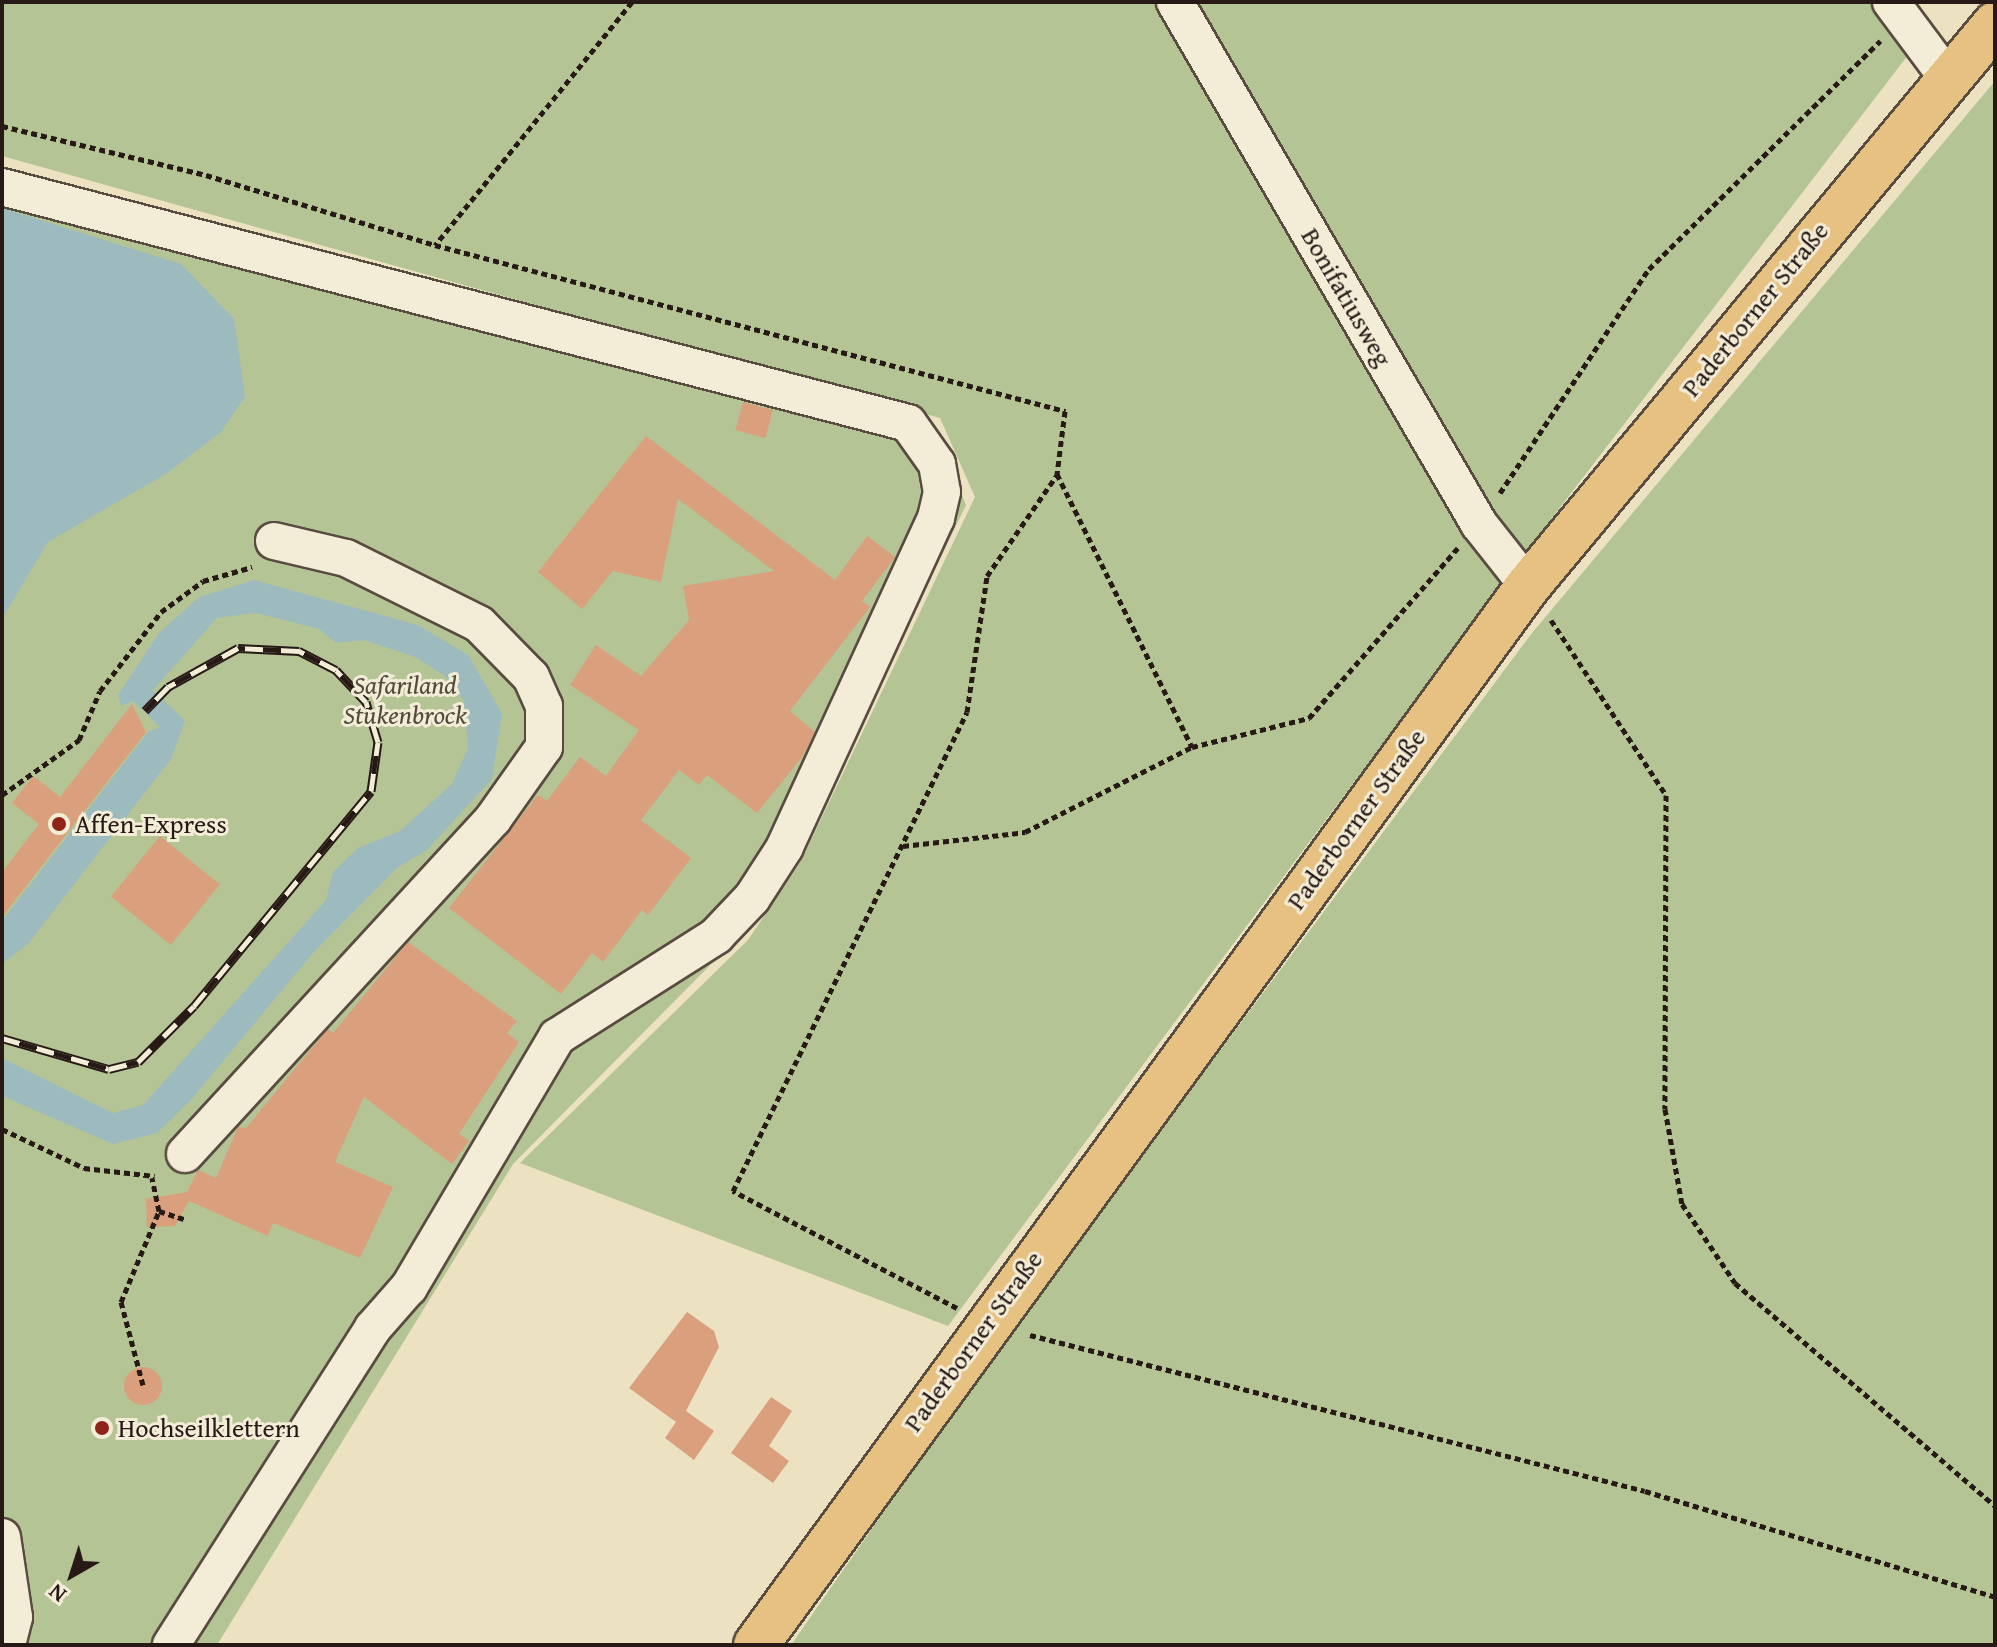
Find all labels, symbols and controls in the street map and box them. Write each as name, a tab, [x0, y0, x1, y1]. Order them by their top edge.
street label: Paderborner Straße	[1675, 215, 1835, 403]
street label: Bonifatiusweg	[1295, 222, 1399, 372]
park label: Safariland Stukenbrock	[343, 669, 467, 730]
street label: Paderborner Straße	[1280, 723, 1432, 915]
place label: Affen-Express	[75, 808, 227, 840]
marker: Affen-Express	[50, 815, 68, 833]
street label: Paderborner Straße	[897, 1245, 1049, 1437]
place label: Hochseilklettern	[118, 1412, 300, 1444]
marker: Hochseilklettern	[93, 1419, 111, 1437]
north arrow	[32, 1535, 112, 1615]
text: N	[41, 1577, 73, 1611]

